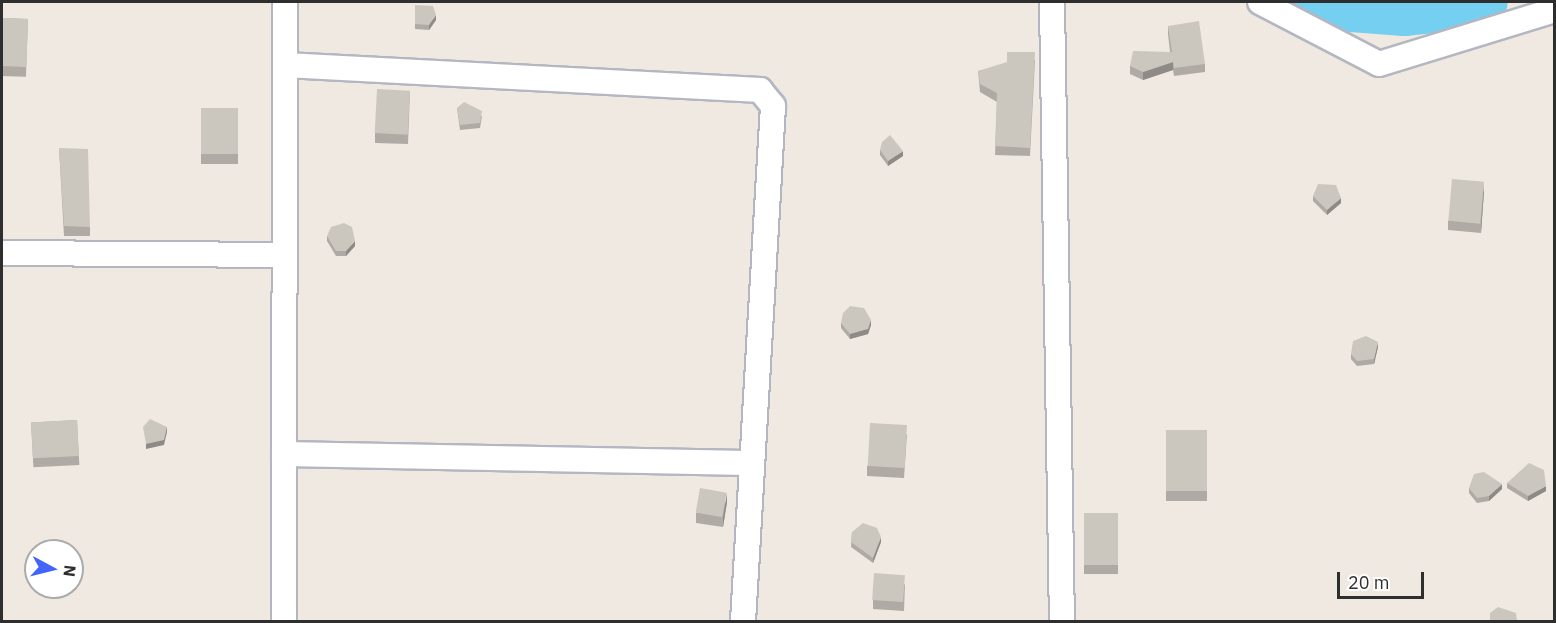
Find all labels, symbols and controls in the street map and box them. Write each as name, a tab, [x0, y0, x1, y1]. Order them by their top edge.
north arrow	[24, 539, 84, 599]
scale bar	[1340, 560, 1427, 598]
text: N	[59, 564, 81, 578]
text: 20 m	[1348, 571, 1390, 594]

